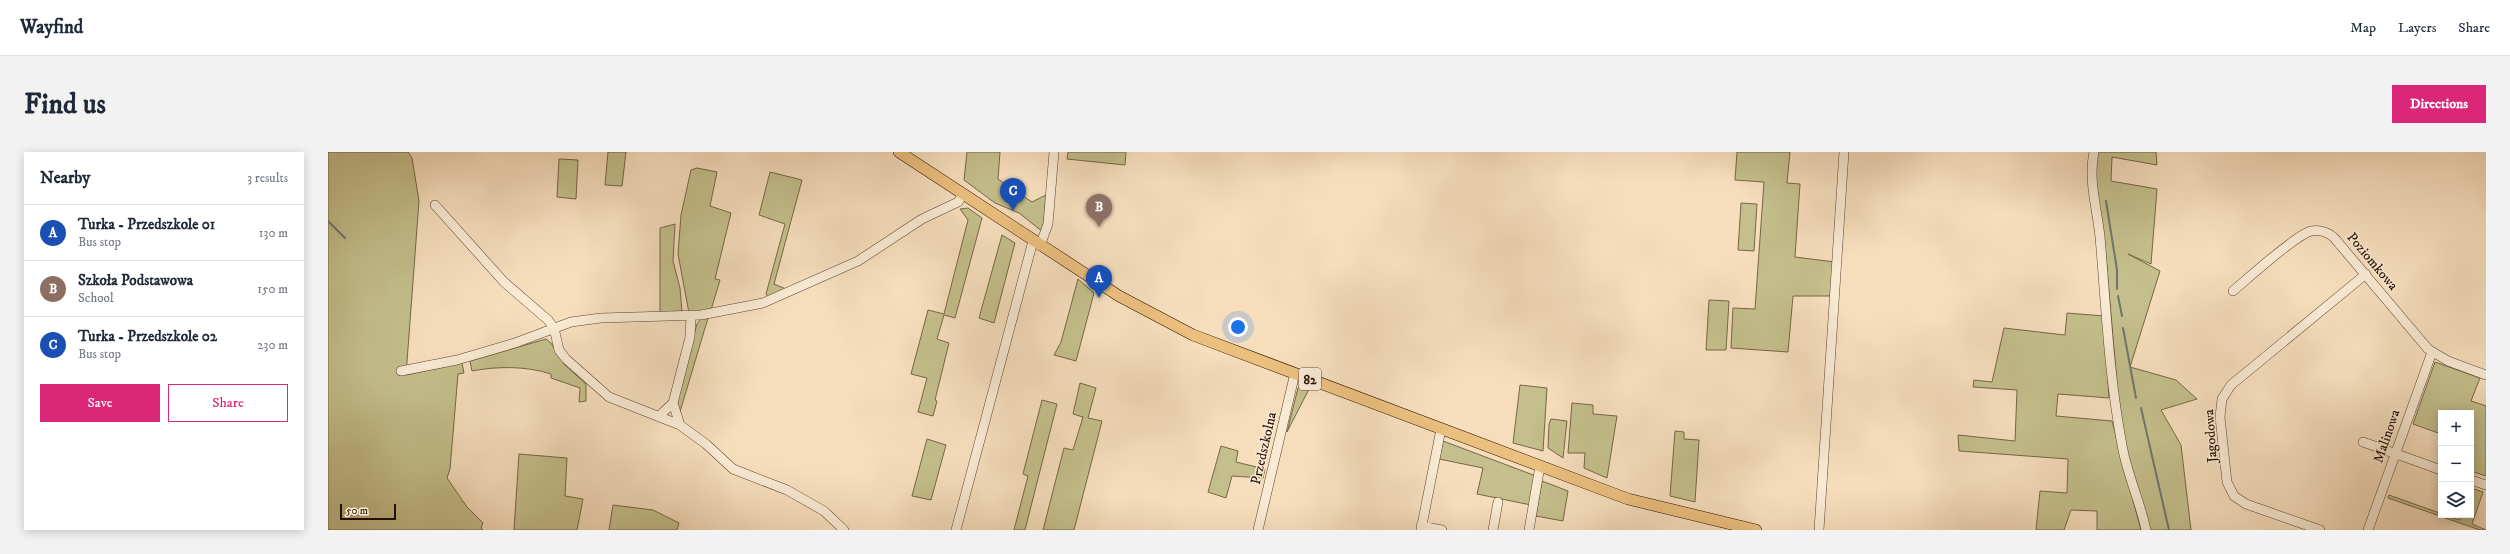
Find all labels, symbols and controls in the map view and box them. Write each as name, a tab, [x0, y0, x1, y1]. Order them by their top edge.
text: Wayfind	[20, 16, 83, 39]
text: Map	[2350, 19, 2376, 37]
text: Layers	[2398, 19, 2436, 37]
text: Share	[2458, 19, 2490, 37]
button: Directions	[2392, 85, 2486, 123]
text: Find us	[24, 87, 106, 122]
text: Nearby	[40, 167, 90, 189]
text: 3 results	[247, 170, 288, 186]
pin: C	[1000, 178, 1026, 211]
pin: B	[1086, 194, 1112, 227]
text: Turka - Przedszkole 01	[78, 215, 215, 234]
text: A	[49, 225, 57, 241]
text: 130 m	[259, 225, 288, 241]
street label: Poziomkowa	[2343, 229, 2402, 294]
text: Bus stop	[78, 234, 121, 250]
pin: A	[1086, 265, 1112, 298]
text: Szkoła Podstawowa	[78, 271, 193, 290]
text: B	[49, 281, 57, 297]
text: 150 m	[257, 281, 288, 297]
text: School	[78, 290, 114, 306]
your location	[1228, 317, 1248, 337]
text: Turka - Przedszkole 02	[78, 327, 217, 346]
text: C	[49, 337, 57, 353]
text: 230 m	[257, 337, 288, 353]
text: Bus stop	[78, 346, 121, 362]
road number: 82	[1299, 368, 1321, 390]
button: Save	[40, 384, 160, 422]
button: Share	[168, 384, 288, 422]
street label: Malinowa	[2369, 407, 2405, 466]
street label: Jagodowa	[2200, 409, 2222, 465]
street label: Przedszkolna	[1247, 410, 1281, 486]
map controls	[2438, 410, 2474, 518]
button: +	[2438, 410, 2474, 446]
button: −	[2438, 446, 2474, 482]
button: layers	[2438, 482, 2474, 518]
scale bar	[340, 502, 396, 521]
text: 50 m	[346, 504, 368, 518]

